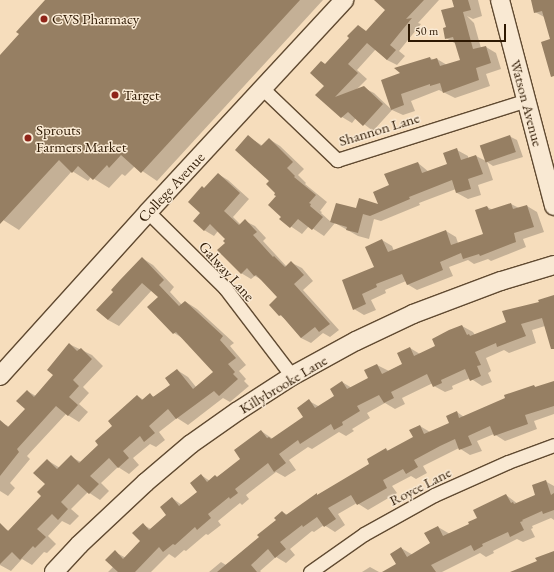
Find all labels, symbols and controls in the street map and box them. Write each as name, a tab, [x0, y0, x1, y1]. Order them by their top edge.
place label: CVS Pharmacy	[52, 10, 139, 28]
marker: CVS Pharmacy	[39, 14, 49, 24]
scale bar	[410, 16, 508, 42]
text: 50 m	[415, 23, 438, 39]
street label: Watson Avenue	[507, 58, 547, 148]
place label: Target	[123, 86, 160, 104]
marker: Target	[110, 90, 120, 100]
street label: Shannon Lane	[336, 108, 422, 150]
place label: Sprouts Farmers Market	[36, 120, 126, 155]
marker: Sprouts Farmers Market	[23, 133, 33, 143]
street label: College Avenue	[134, 148, 208, 226]
street label: Galway Lane	[195, 237, 259, 305]
street label: Killybrooke Lane	[236, 351, 330, 417]
street label: Royce Lane	[386, 463, 454, 509]

